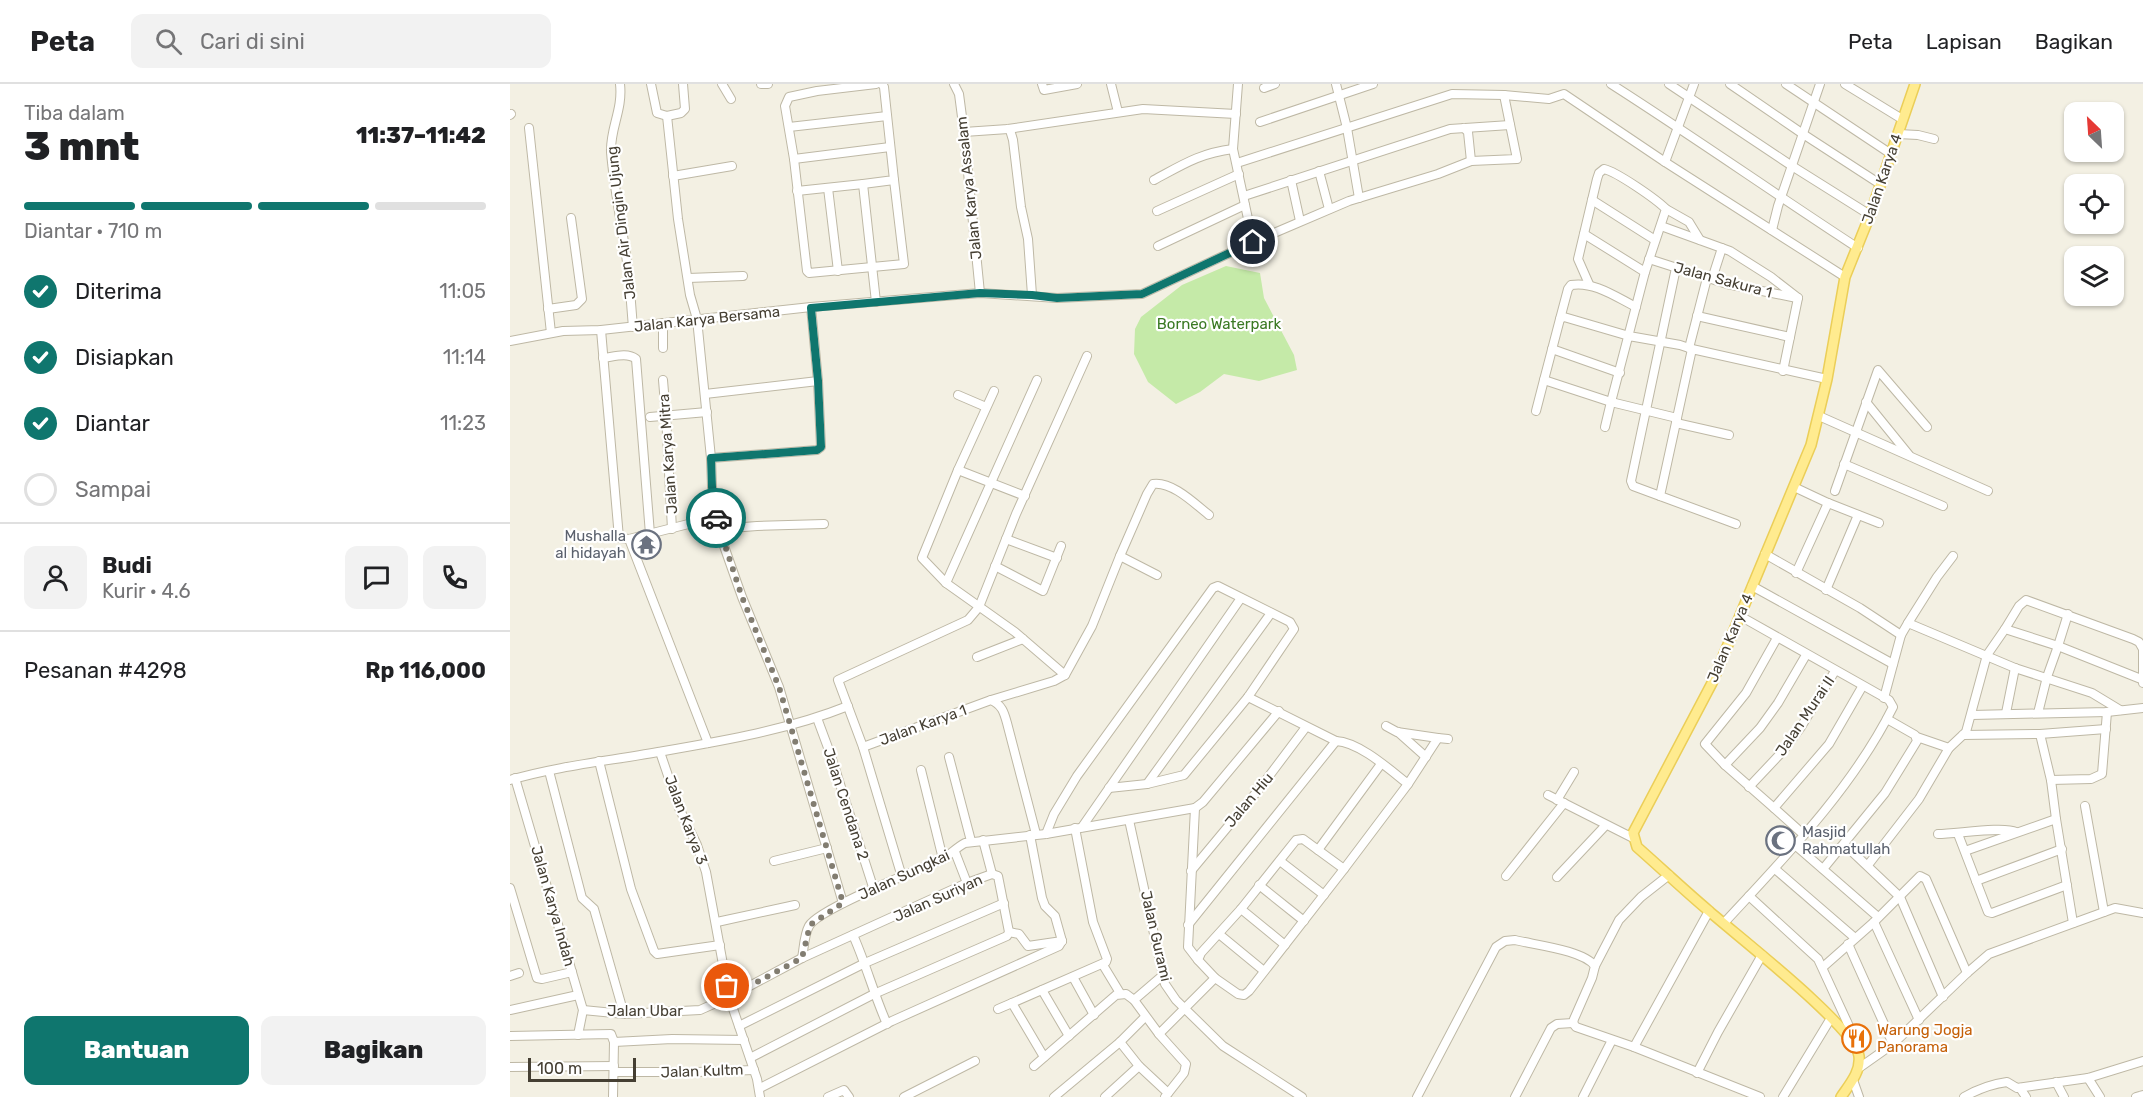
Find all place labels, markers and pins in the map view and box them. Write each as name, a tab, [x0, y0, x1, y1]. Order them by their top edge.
pin	[1227, 216, 1278, 267]
place label: Mushalla al hidayah	[555, 527, 626, 562]
temple icon: Mushalla al hidayah	[631, 529, 663, 561]
place label: Masjid Rahmatullah	[1802, 823, 1890, 858]
mosque icon: Masjid Rahmatullah	[1765, 825, 1797, 857]
pin	[701, 960, 752, 1011]
place label: Warung Jogja Panorama	[1877, 1021, 1973, 1056]
restaurant icon: Warung Jogja Panorama	[1840, 1023, 1872, 1055]

